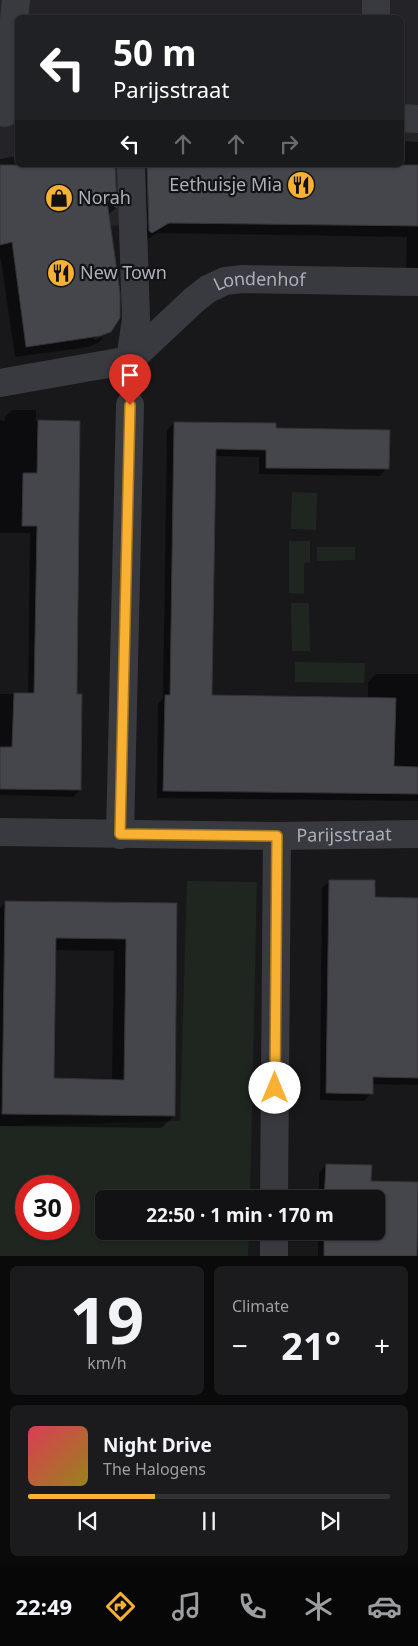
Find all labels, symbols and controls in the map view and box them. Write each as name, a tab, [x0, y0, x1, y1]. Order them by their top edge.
text: 50 m	[113, 29, 196, 76]
icon: left	[30, 35, 95, 100]
text: Parijsstraat	[113, 74, 229, 104]
icon: left	[116, 130, 144, 158]
icon: ahead	[169, 130, 197, 158]
icon: ahead	[222, 130, 250, 158]
icon: right	[275, 130, 303, 158]
restaurant icon: Eethuisje Mia	[286, 170, 316, 200]
place label: Eethuisje Mia	[169, 172, 282, 196]
shop icon: Norah	[44, 183, 74, 213]
place label: Norah	[78, 185, 131, 209]
restaurant icon: New Town	[46, 258, 76, 288]
place label: New Town	[80, 260, 167, 284]
street label: Londenhof	[209, 266, 307, 296]
pin	[109, 354, 151, 405]
icon: arrive	[116, 361, 144, 389]
street label: Parijsstraat	[296, 821, 392, 847]
position arrow	[248, 1061, 300, 1113]
speed limit sign: 30	[15, 1175, 80, 1240]
text: 22:50 · 1 min · 170 m	[146, 1202, 334, 1228]
text: 19	[70, 1275, 144, 1363]
text: Climate	[232, 1295, 289, 1317]
text: 21°	[281, 1319, 341, 1371]
text: −	[232, 1326, 248, 1364]
text: +	[374, 1326, 390, 1364]
text: km/h	[87, 1352, 127, 1374]
text: Night Drive	[103, 1432, 212, 1458]
text: The Halogens	[103, 1458, 206, 1480]
icon: previous	[74, 1507, 102, 1535]
icon: pause	[195, 1507, 223, 1535]
icon: next	[316, 1507, 344, 1535]
icon: directions	[103, 1589, 138, 1624]
icon: music	[169, 1589, 204, 1624]
icon: phone	[235, 1589, 270, 1624]
icon: climate	[301, 1589, 336, 1624]
icon: car	[367, 1589, 402, 1624]
text: 22:49	[16, 1591, 72, 1621]

